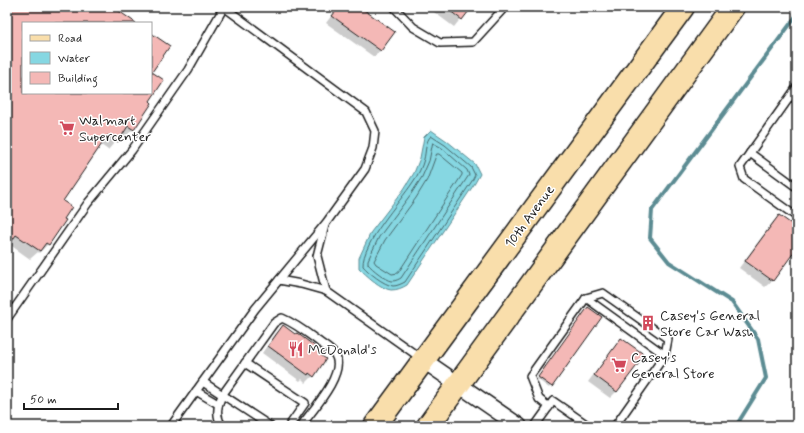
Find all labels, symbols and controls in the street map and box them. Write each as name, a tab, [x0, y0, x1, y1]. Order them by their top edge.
legend	[22, 22, 152, 94]
text: Road	[58, 31, 82, 47]
text: Water	[58, 51, 90, 67]
text: Building	[58, 71, 98, 88]
place label: Walmart Supercenter	[79, 112, 151, 146]
supermarket icon: Walmart Supercenter	[58, 119, 76, 137]
street label: 10th Avenue	[501, 181, 559, 252]
place label: Casey's General Store Car Wash	[660, 307, 760, 341]
building icon: Casey's General Store Car Wash	[639, 314, 657, 332]
restaurant icon: McDonald's	[287, 340, 305, 358]
place label: McDonald's	[308, 341, 377, 359]
place label: Casey's General Store	[631, 349, 715, 383]
supermarket icon: Casey's General Store	[610, 356, 628, 374]
scale bar	[24, 385, 118, 411]
text: 50 m	[30, 392, 57, 408]

